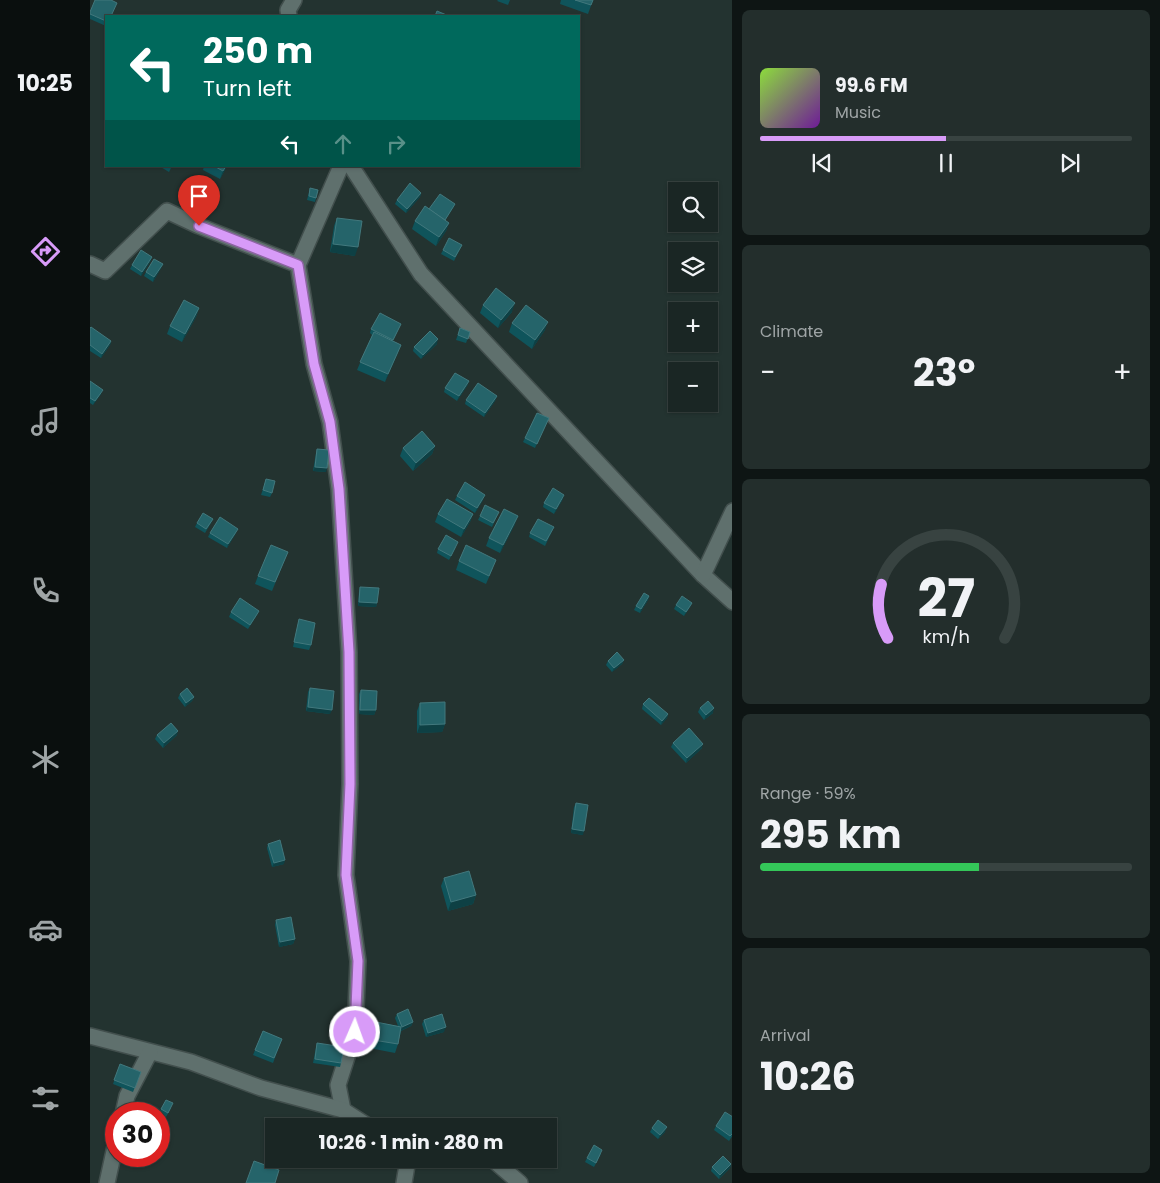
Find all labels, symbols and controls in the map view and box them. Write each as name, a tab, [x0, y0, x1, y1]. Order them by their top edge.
text: 250 m	[203, 26, 313, 75]
icon: left	[120, 35, 185, 100]
text: 10:25	[17, 68, 73, 99]
text: 99.6 FM	[835, 72, 908, 99]
text: Turn left	[203, 73, 291, 104]
text: Music	[835, 101, 881, 124]
icon: left	[276, 130, 304, 158]
icon: ahead	[329, 130, 357, 158]
icon: right	[382, 130, 410, 158]
icon: previous	[808, 149, 836, 177]
icon: pause	[932, 149, 960, 177]
icon: next	[1056, 149, 1084, 177]
pin	[178, 175, 220, 226]
icon: arrive	[185, 182, 213, 210]
map controls	[668, 182, 718, 412]
button: search	[668, 182, 718, 232]
icon: directions	[28, 234, 63, 269]
button: layers	[668, 242, 718, 292]
button: +	[668, 302, 718, 352]
text: Climate	[760, 320, 823, 343]
text: 23°	[913, 346, 975, 399]
text: −	[760, 353, 775, 392]
text: +	[1113, 353, 1132, 392]
button: −	[668, 362, 718, 412]
icon: music	[28, 404, 63, 439]
text: 27	[917, 562, 975, 635]
icon: phone	[28, 573, 63, 608]
text: km/h	[922, 624, 970, 649]
icon: climate	[28, 742, 63, 777]
text: Range · 59%	[760, 782, 856, 805]
text: 295 km	[760, 808, 902, 861]
icon: car	[28, 912, 63, 947]
position arrow	[328, 1005, 380, 1057]
text: Arrival	[760, 1024, 810, 1047]
text: 10:26	[760, 1050, 856, 1103]
icon: filters	[28, 1081, 63, 1116]
speed limit sign: 30	[105, 1102, 170, 1167]
text: 10:26 · 1 min · 280 m	[319, 1129, 503, 1156]

